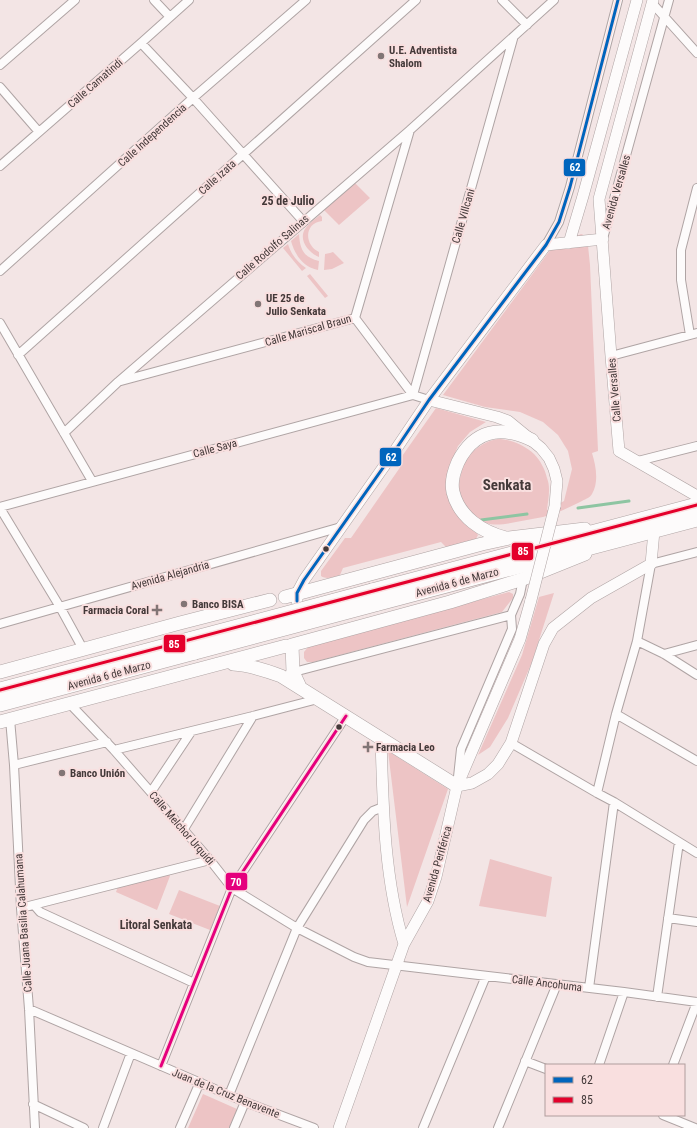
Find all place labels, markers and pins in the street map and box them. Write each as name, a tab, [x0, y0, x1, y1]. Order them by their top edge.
place label: U.E. Adventista Shalom	[389, 44, 457, 70]
marker: U.E. Adventista Shalom	[376, 51, 386, 61]
place label: UE 25 de Julio Senkata	[266, 292, 326, 318]
marker: UE 25 de Julio Senkata	[253, 299, 263, 309]
unlabelled marker	[321, 544, 331, 554]
place label: Banco BISA	[192, 598, 244, 611]
marker: Banco BISA	[179, 599, 189, 609]
place label: Farmacia Coral	[83, 604, 149, 617]
marker: Farmacia Coral	[152, 605, 162, 615]
unlabelled marker	[334, 722, 344, 732]
place label: Farmacia Leo	[376, 741, 435, 754]
marker: Farmacia Leo	[363, 742, 373, 752]
place label: Banco Unión	[70, 767, 125, 780]
marker: Banco Unión	[57, 768, 67, 778]

